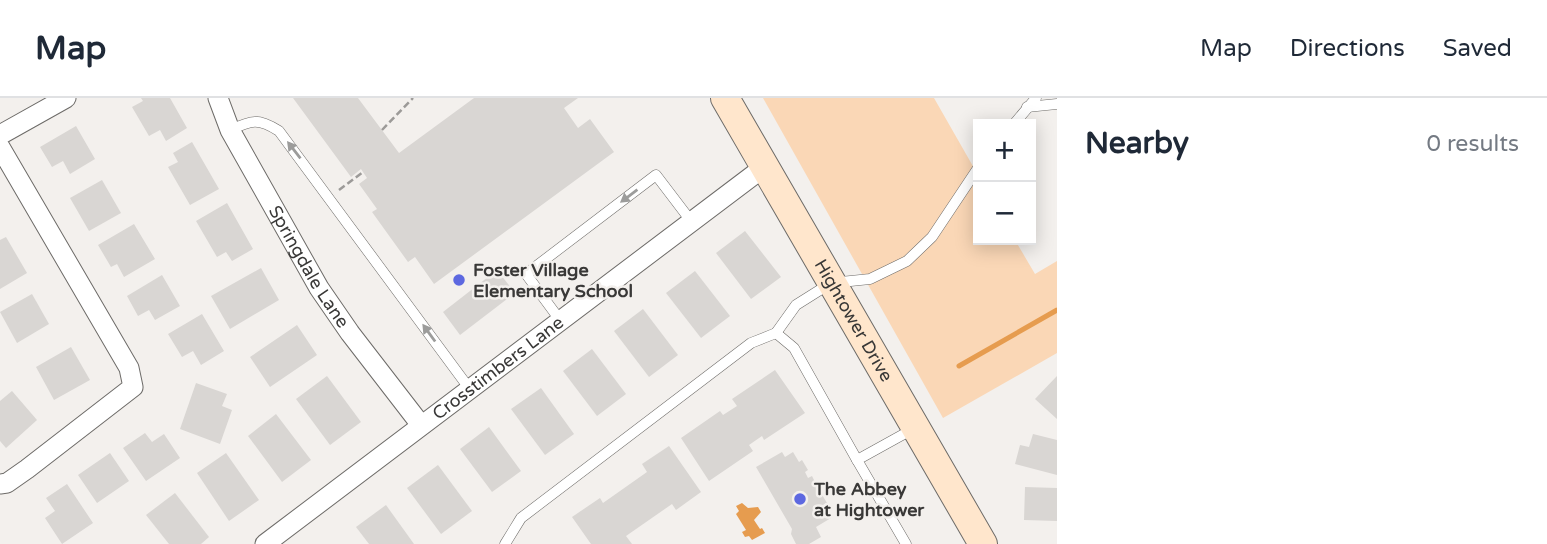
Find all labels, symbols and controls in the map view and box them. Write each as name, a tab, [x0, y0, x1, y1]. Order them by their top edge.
text: Map	[35, 29, 106, 68]
text: Map	[1200, 34, 1252, 63]
text: Directions	[1290, 34, 1405, 63]
text: Saved	[1443, 34, 1512, 63]
map controls	[973, 119, 1036, 245]
button: +	[973, 119, 1036, 182]
text: Nearby	[1085, 125, 1189, 162]
text: 0 results	[1426, 130, 1519, 158]
one-way arrow	[288, 141, 302, 159]
button: −	[973, 182, 1036, 245]
one-way arrow	[620, 188, 638, 202]
street label: Springdale Lane	[264, 202, 354, 332]
street label: Hightower Drive	[810, 255, 898, 386]
place label: Foster Village Elementary School	[473, 259, 633, 302]
marker: Foster Village Elementary School	[451, 272, 467, 288]
street label: Crosstimbers Lane	[428, 311, 568, 425]
one-way arrow	[422, 324, 436, 342]
place label: The Abbey at Hightower	[813, 478, 925, 521]
marker: The Abbey at Hightower	[792, 491, 808, 507]

